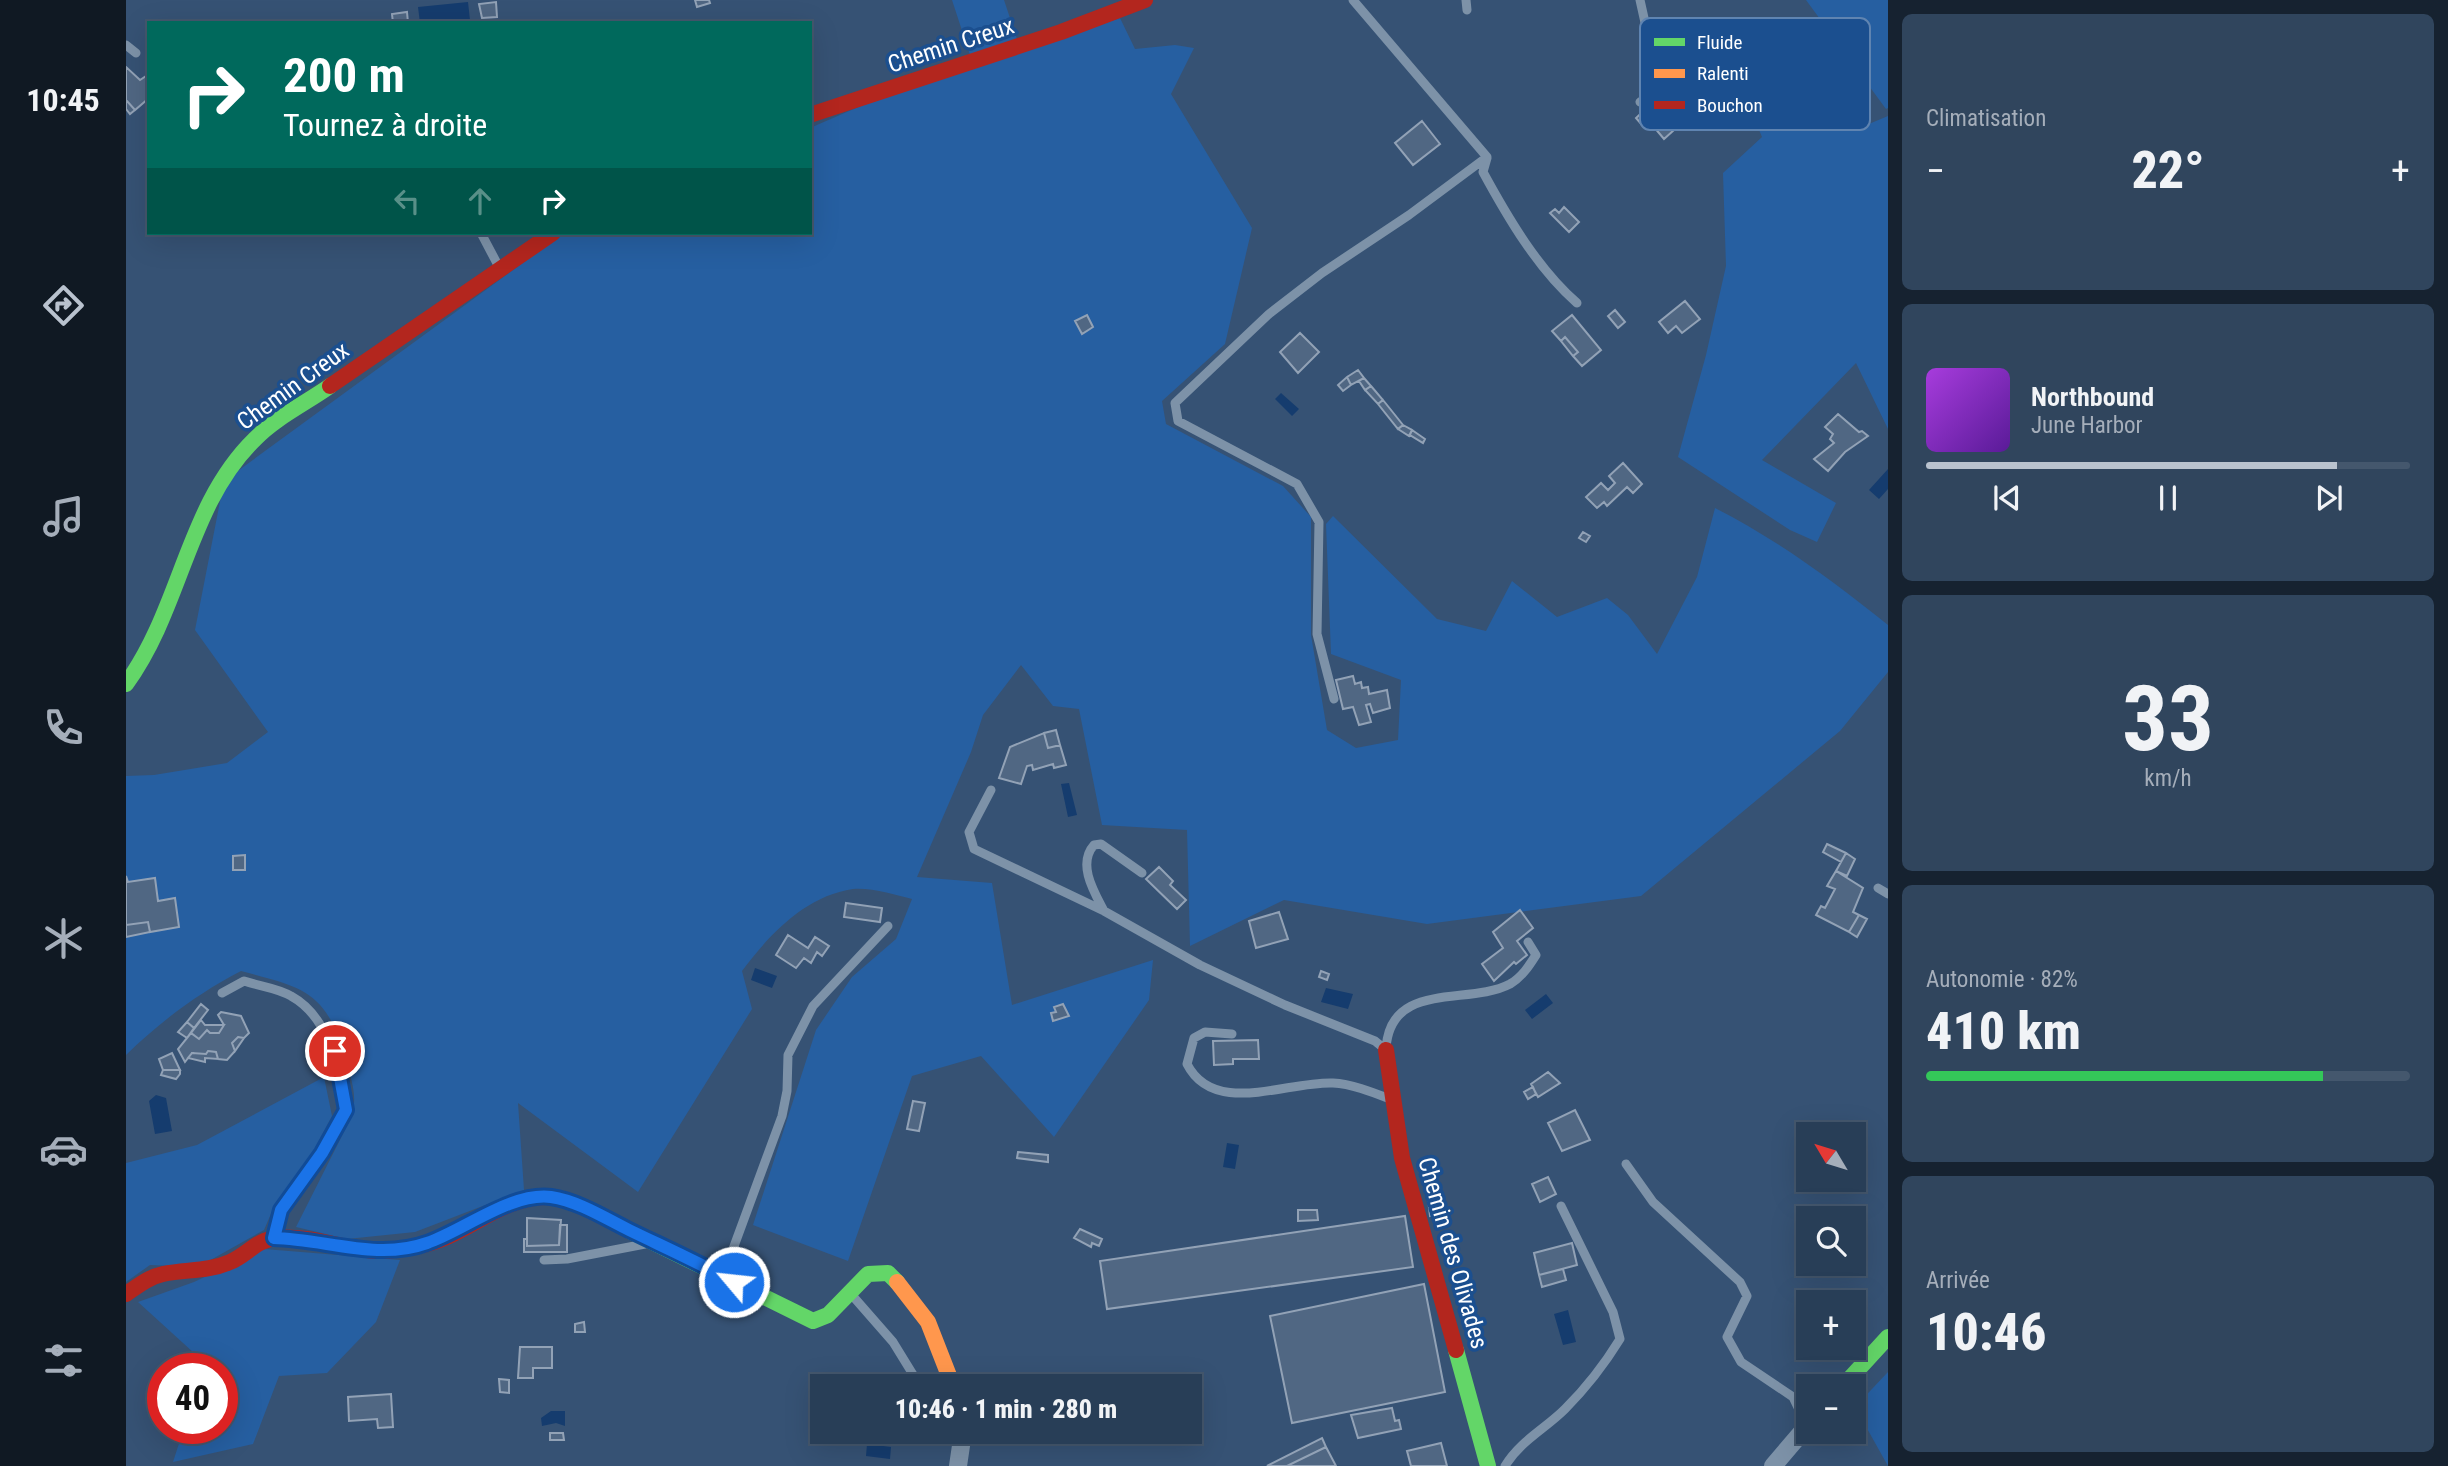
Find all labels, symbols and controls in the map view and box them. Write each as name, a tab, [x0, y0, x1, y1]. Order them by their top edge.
street label: Chemin Creux	[884, 11, 1018, 79]
legend	[1640, 18, 1870, 130]
text: Fluide	[1697, 31, 1742, 54]
text: 200 m	[283, 47, 405, 104]
icon: right	[168, 49, 259, 140]
text: Ralenti	[1697, 62, 1749, 85]
text: 10:45	[26, 81, 100, 119]
text: Bouchon	[1697, 94, 1763, 117]
text: Climatisation	[1926, 105, 2046, 132]
text: Tournez à droite	[283, 106, 487, 144]
text: 22°	[2131, 140, 2205, 201]
text: −	[1926, 149, 1945, 193]
text: +	[2391, 149, 2410, 193]
icon: left	[388, 182, 426, 220]
icon: ahead	[461, 182, 499, 220]
icon: right	[534, 182, 572, 220]
icon: directions	[39, 281, 88, 330]
street label: Chemin Creux	[232, 336, 354, 436]
text: Northbound	[2031, 382, 2154, 412]
text: June Harbor	[2031, 412, 2143, 439]
icon: previous	[1988, 479, 2026, 517]
icon: pause	[2149, 479, 2187, 517]
icon: next	[2310, 479, 2348, 517]
icon: music	[39, 492, 88, 541]
text: 33	[2122, 666, 2214, 772]
icon: phone	[39, 703, 88, 752]
text: km/h	[2144, 765, 2192, 792]
icon: climate	[39, 914, 88, 963]
text: Autonomie · 82%	[1926, 966, 2078, 993]
text: 410 km	[1926, 1001, 2081, 1062]
pin	[305, 1021, 365, 1081]
icon: arrive	[316, 1032, 354, 1070]
north arrow	[1796, 1122, 1866, 1192]
map controls	[1796, 1122, 1866, 1444]
icon: car	[39, 1125, 88, 1174]
street label: Chemin des Olivades	[1412, 1154, 1494, 1352]
button: search	[1796, 1206, 1866, 1276]
position arrow	[697, 1245, 771, 1319]
text: Arrivée	[1926, 1267, 1990, 1294]
button: +	[1796, 1290, 1866, 1360]
text: 10:46	[1926, 1302, 2046, 1363]
icon: filters	[39, 1336, 88, 1385]
speed limit sign: 40	[147, 1353, 238, 1444]
button: −	[1796, 1374, 1866, 1444]
text: 10:46 · 1 min · 280 m	[895, 1394, 1117, 1424]

